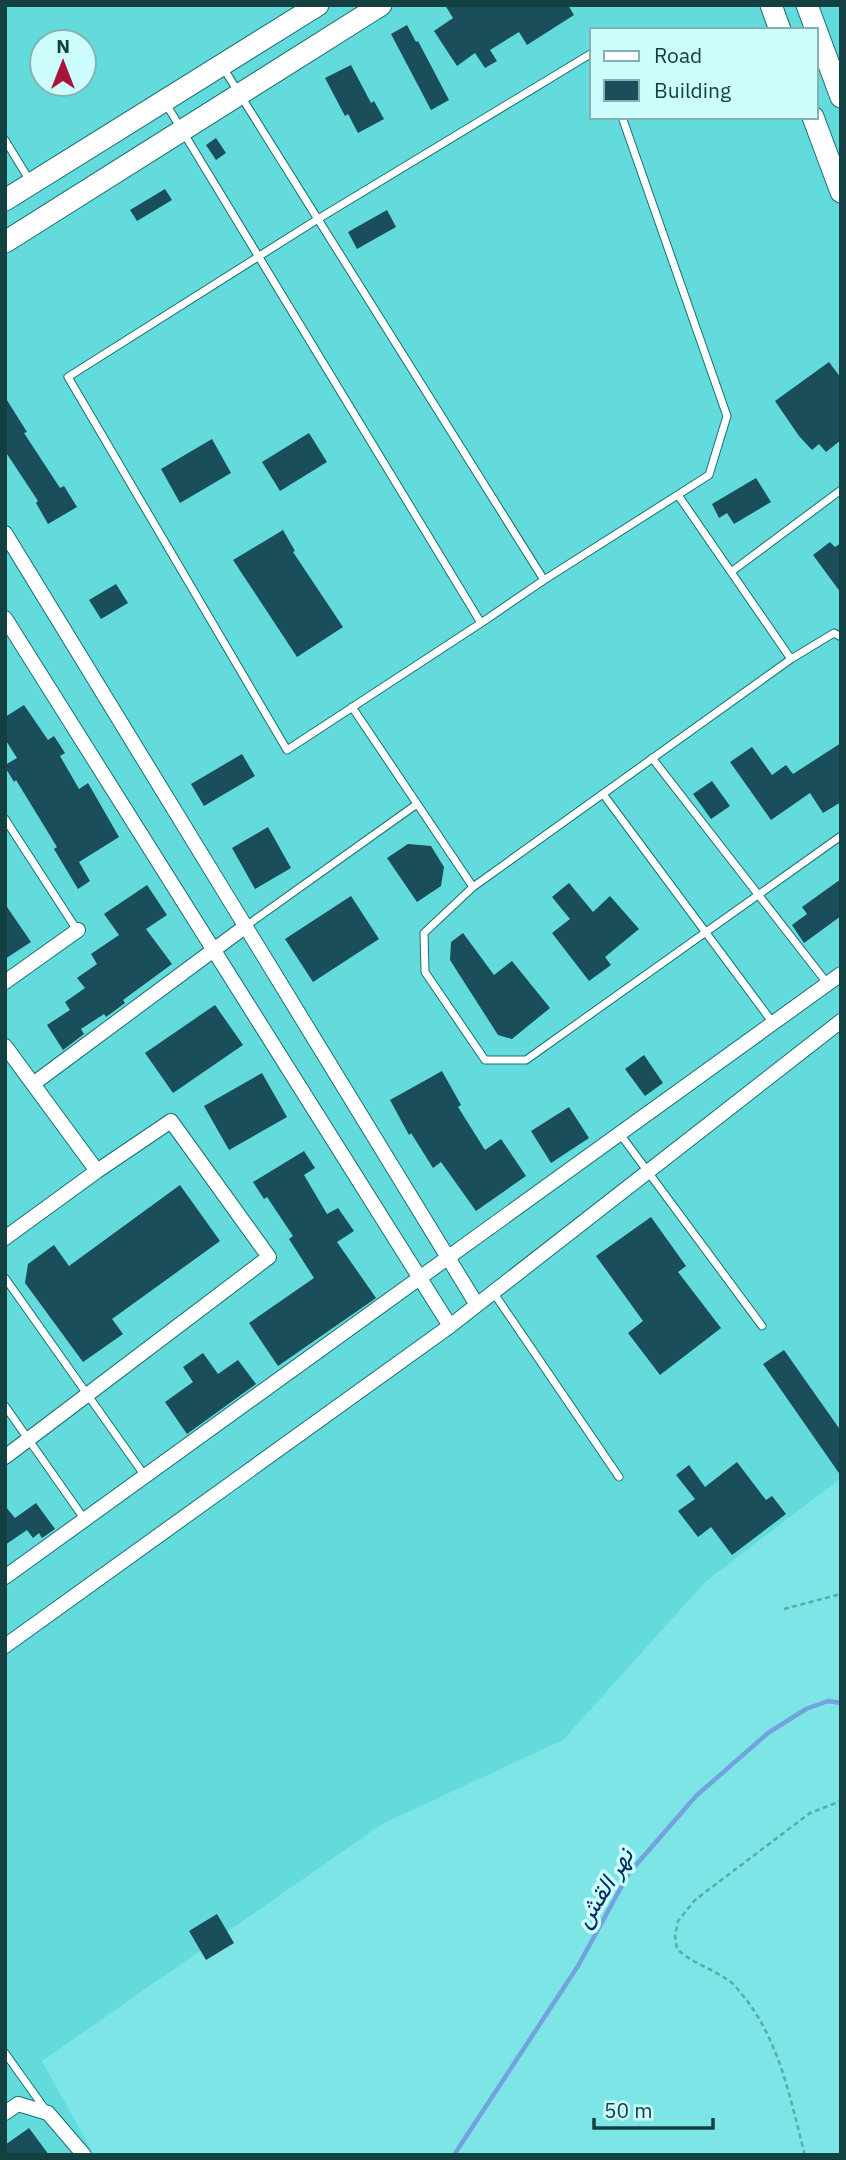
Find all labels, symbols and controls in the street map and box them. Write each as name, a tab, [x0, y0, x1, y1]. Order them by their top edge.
north arrow	[28, 28, 98, 98]
legend	[590, 28, 818, 119]
text: N	[56, 34, 70, 58]
text: Road	[654, 41, 702, 69]
text: Building	[654, 76, 731, 104]
water label: نهر القش	[566, 1841, 641, 1933]
scale bar	[594, 2086, 713, 2130]
text: 50 m	[604, 2096, 653, 2124]

